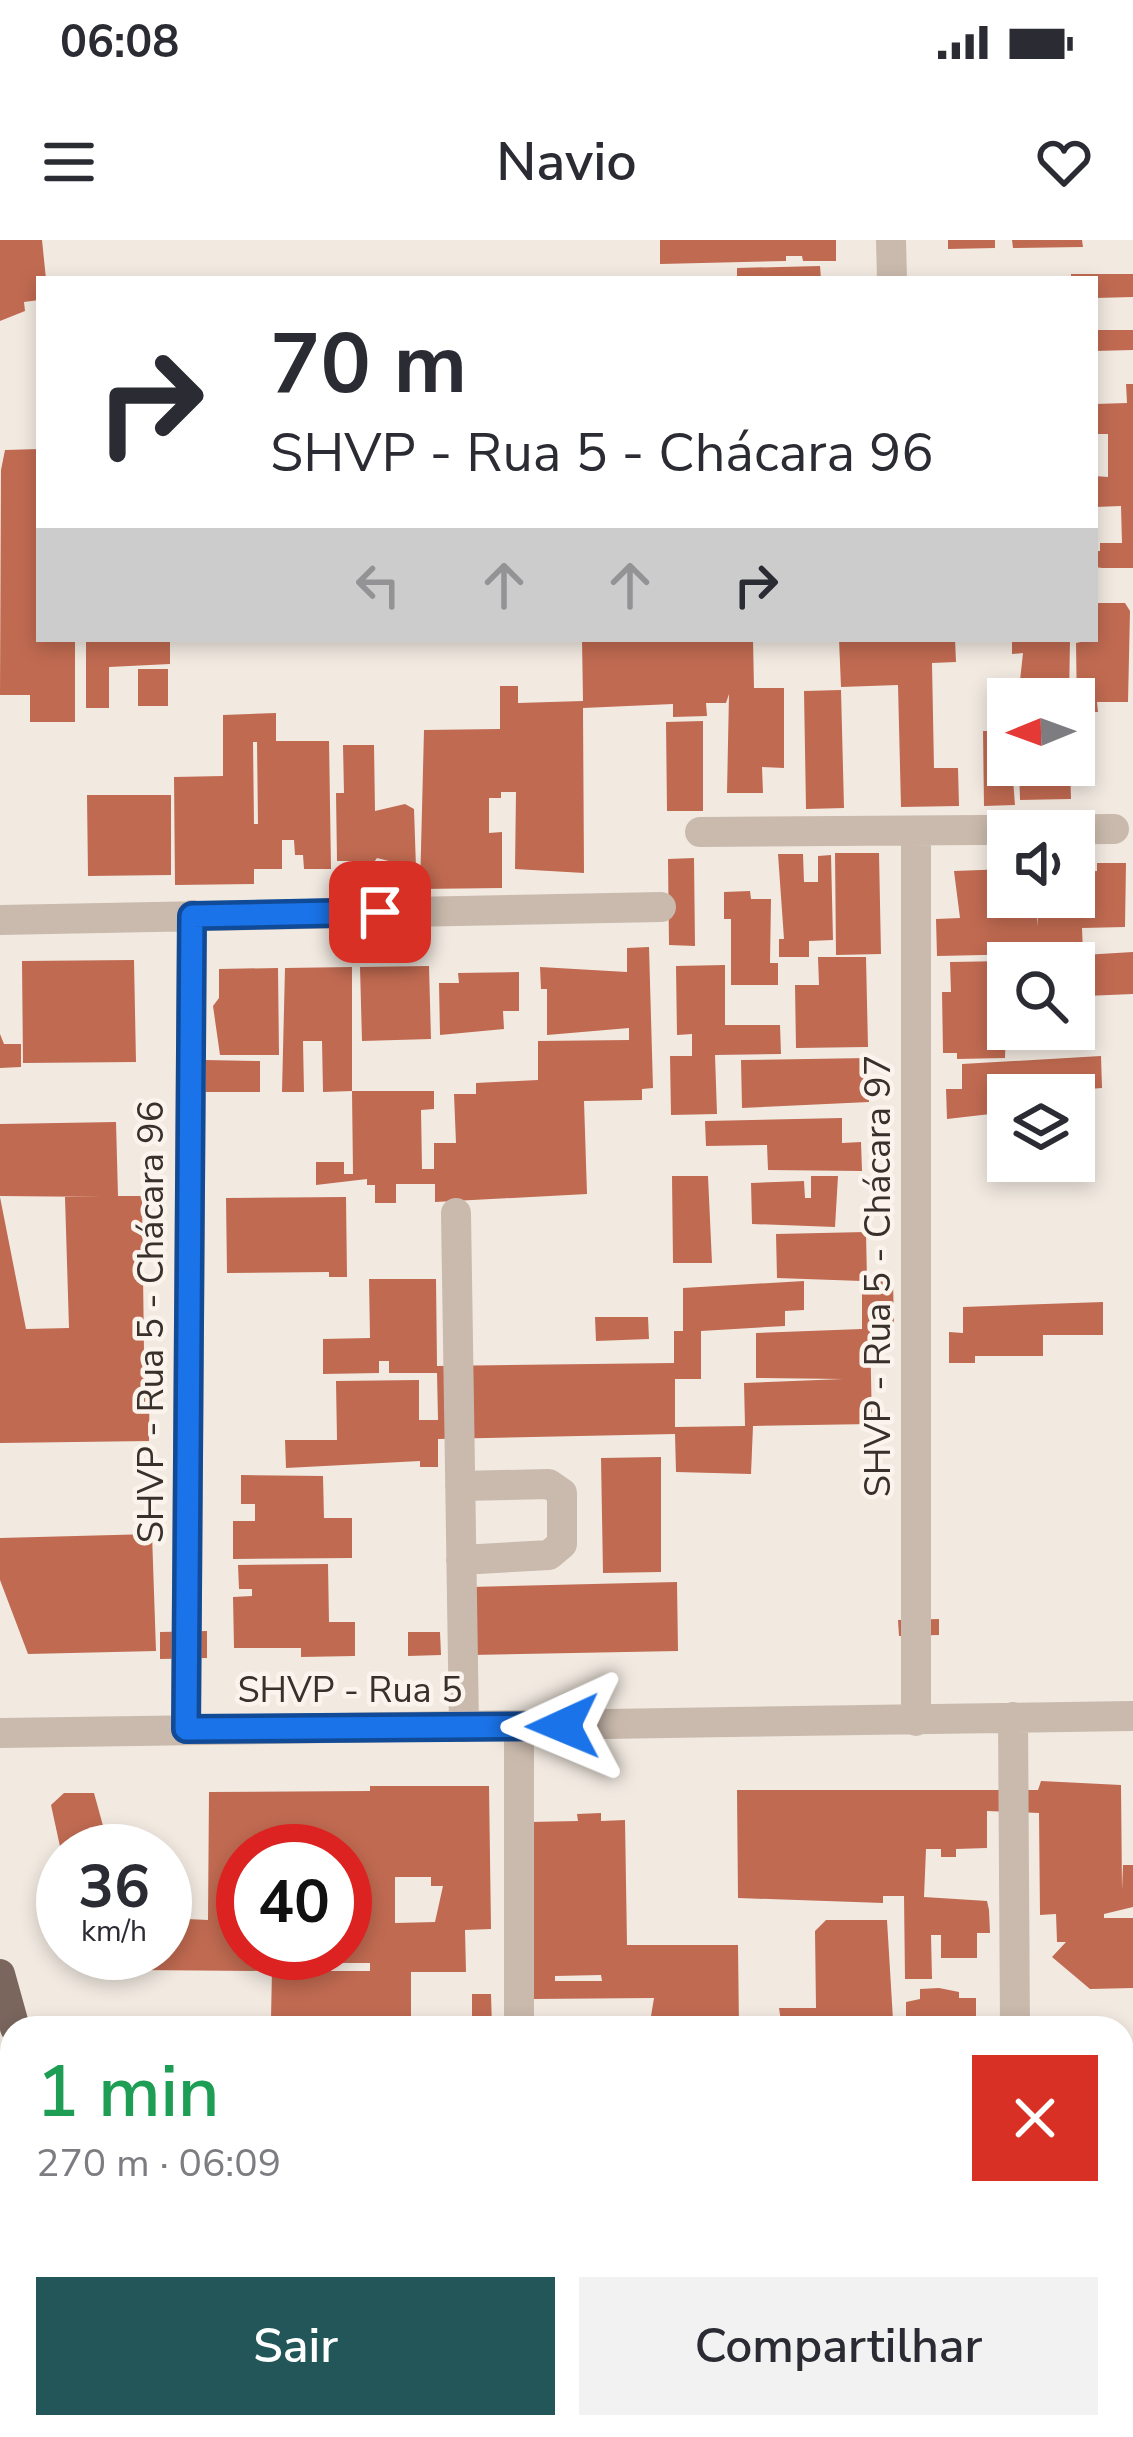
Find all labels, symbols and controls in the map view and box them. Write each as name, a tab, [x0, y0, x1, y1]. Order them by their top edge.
text: 06:08	[60, 12, 179, 73]
text: Navio	[496, 125, 637, 199]
icon: menu	[36, 129, 102, 195]
icon: heart	[1031, 129, 1097, 195]
text: 70 m	[270, 307, 467, 422]
icon: right	[72, 324, 228, 480]
text: SHVP - Rua 5 - Chácara 96	[270, 416, 934, 490]
icon: left	[345, 552, 411, 618]
icon: ahead	[471, 552, 537, 618]
icon: ahead	[597, 552, 663, 618]
icon: right	[723, 552, 789, 618]
north arrow	[987, 678, 1095, 786]
map controls	[987, 678, 1095, 1182]
button: sound	[987, 810, 1095, 918]
pin	[329, 861, 431, 963]
icon: arrive	[347, 879, 413, 945]
button: search	[987, 942, 1095, 1050]
street label: SHVP - Rua 5 - Chácara 97	[854, 1055, 903, 1497]
button: layers	[987, 1074, 1095, 1182]
street label: SHVP - Rua 5 - Chácara 96	[127, 1101, 176, 1543]
position arrow	[500, 1663, 626, 1789]
street label: SHVP - Rua 5	[237, 1666, 463, 1715]
speed limit sign: 40	[216, 1824, 372, 1980]
text: 36	[78, 1846, 150, 1928]
text: km/h	[81, 1911, 147, 1952]
text: 1 min	[36, 2043, 219, 2141]
button: close	[972, 2055, 1098, 2181]
text: 270 m · 06:09	[36, 2137, 281, 2190]
button: Sair	[36, 2277, 555, 2415]
button: Compartilhar	[579, 2277, 1098, 2415]

